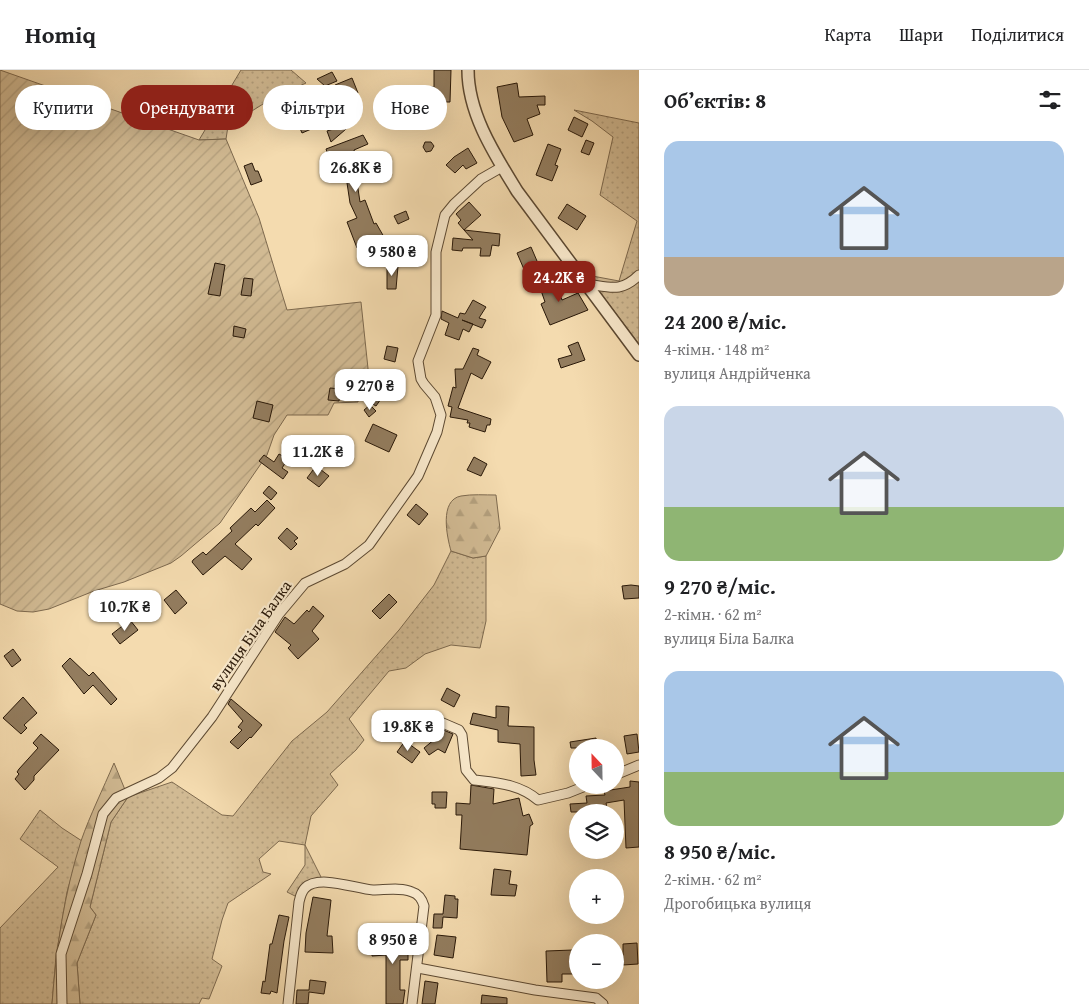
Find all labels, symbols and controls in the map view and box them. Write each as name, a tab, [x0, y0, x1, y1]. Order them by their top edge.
text: Homiq	[25, 17, 96, 52]
text: Карта	[825, 21, 871, 48]
text: Шари	[899, 21, 943, 48]
text: Поділитися	[971, 21, 1064, 48]
chip: Купити	[15, 85, 111, 130]
chip: Орендувати	[121, 85, 253, 130]
chip: Фільтри	[263, 85, 363, 130]
chip: Нове	[373, 85, 447, 130]
text: Об’єктів: 8	[664, 85, 766, 116]
icon: filters	[1036, 86, 1064, 114]
pin: 26.8K ₴	[310, 150, 402, 193]
text: 26.8K ₴	[330, 155, 382, 179]
icon: home	[819, 173, 909, 263]
pin: 9 580 ₴	[346, 234, 438, 277]
text: 9 580 ₴	[368, 239, 416, 263]
pin: 24.2K ₴	[513, 260, 605, 303]
text: 24.2K ₴	[533, 265, 585, 289]
text: 24 200 ₴/міс.	[664, 306, 787, 337]
text: 4-кімн. · 148 m²	[664, 337, 769, 361]
text: вулиця Андрійченка	[664, 361, 811, 385]
pin: 9 270 ₴	[324, 368, 416, 411]
text: 9 270 ₴	[346, 373, 394, 397]
pin: 11.2K ₴	[272, 434, 364, 477]
icon: home	[819, 438, 909, 528]
text: 11.2K ₴	[292, 439, 344, 463]
text: 9 270 ₴/міс.	[664, 571, 776, 602]
street label: вулиця Біла Балка	[203, 575, 297, 695]
pin: 10.7K ₴	[79, 590, 171, 632]
text: 10.7K ₴	[99, 594, 151, 618]
text: 2-кімн. · 62 m²	[664, 602, 762, 626]
text: вулиця Біла Балка	[664, 626, 794, 650]
icon: home	[819, 703, 909, 793]
pin: 19.8K ₴	[362, 710, 454, 752]
text: 19.8K ₴	[382, 714, 434, 738]
north arrow	[569, 739, 624, 794]
map controls	[569, 739, 624, 989]
button: layers	[569, 804, 624, 859]
text: 8 950 ₴/міс.	[664, 836, 776, 867]
text: 2-кімн. · 62 m²	[664, 867, 762, 891]
button: +	[569, 869, 624, 924]
text: Дрогобицька вулиця	[664, 891, 811, 915]
pin: 8 950 ₴	[347, 922, 439, 965]
text: 8 950 ₴	[369, 927, 417, 951]
button: −	[569, 934, 624, 989]

